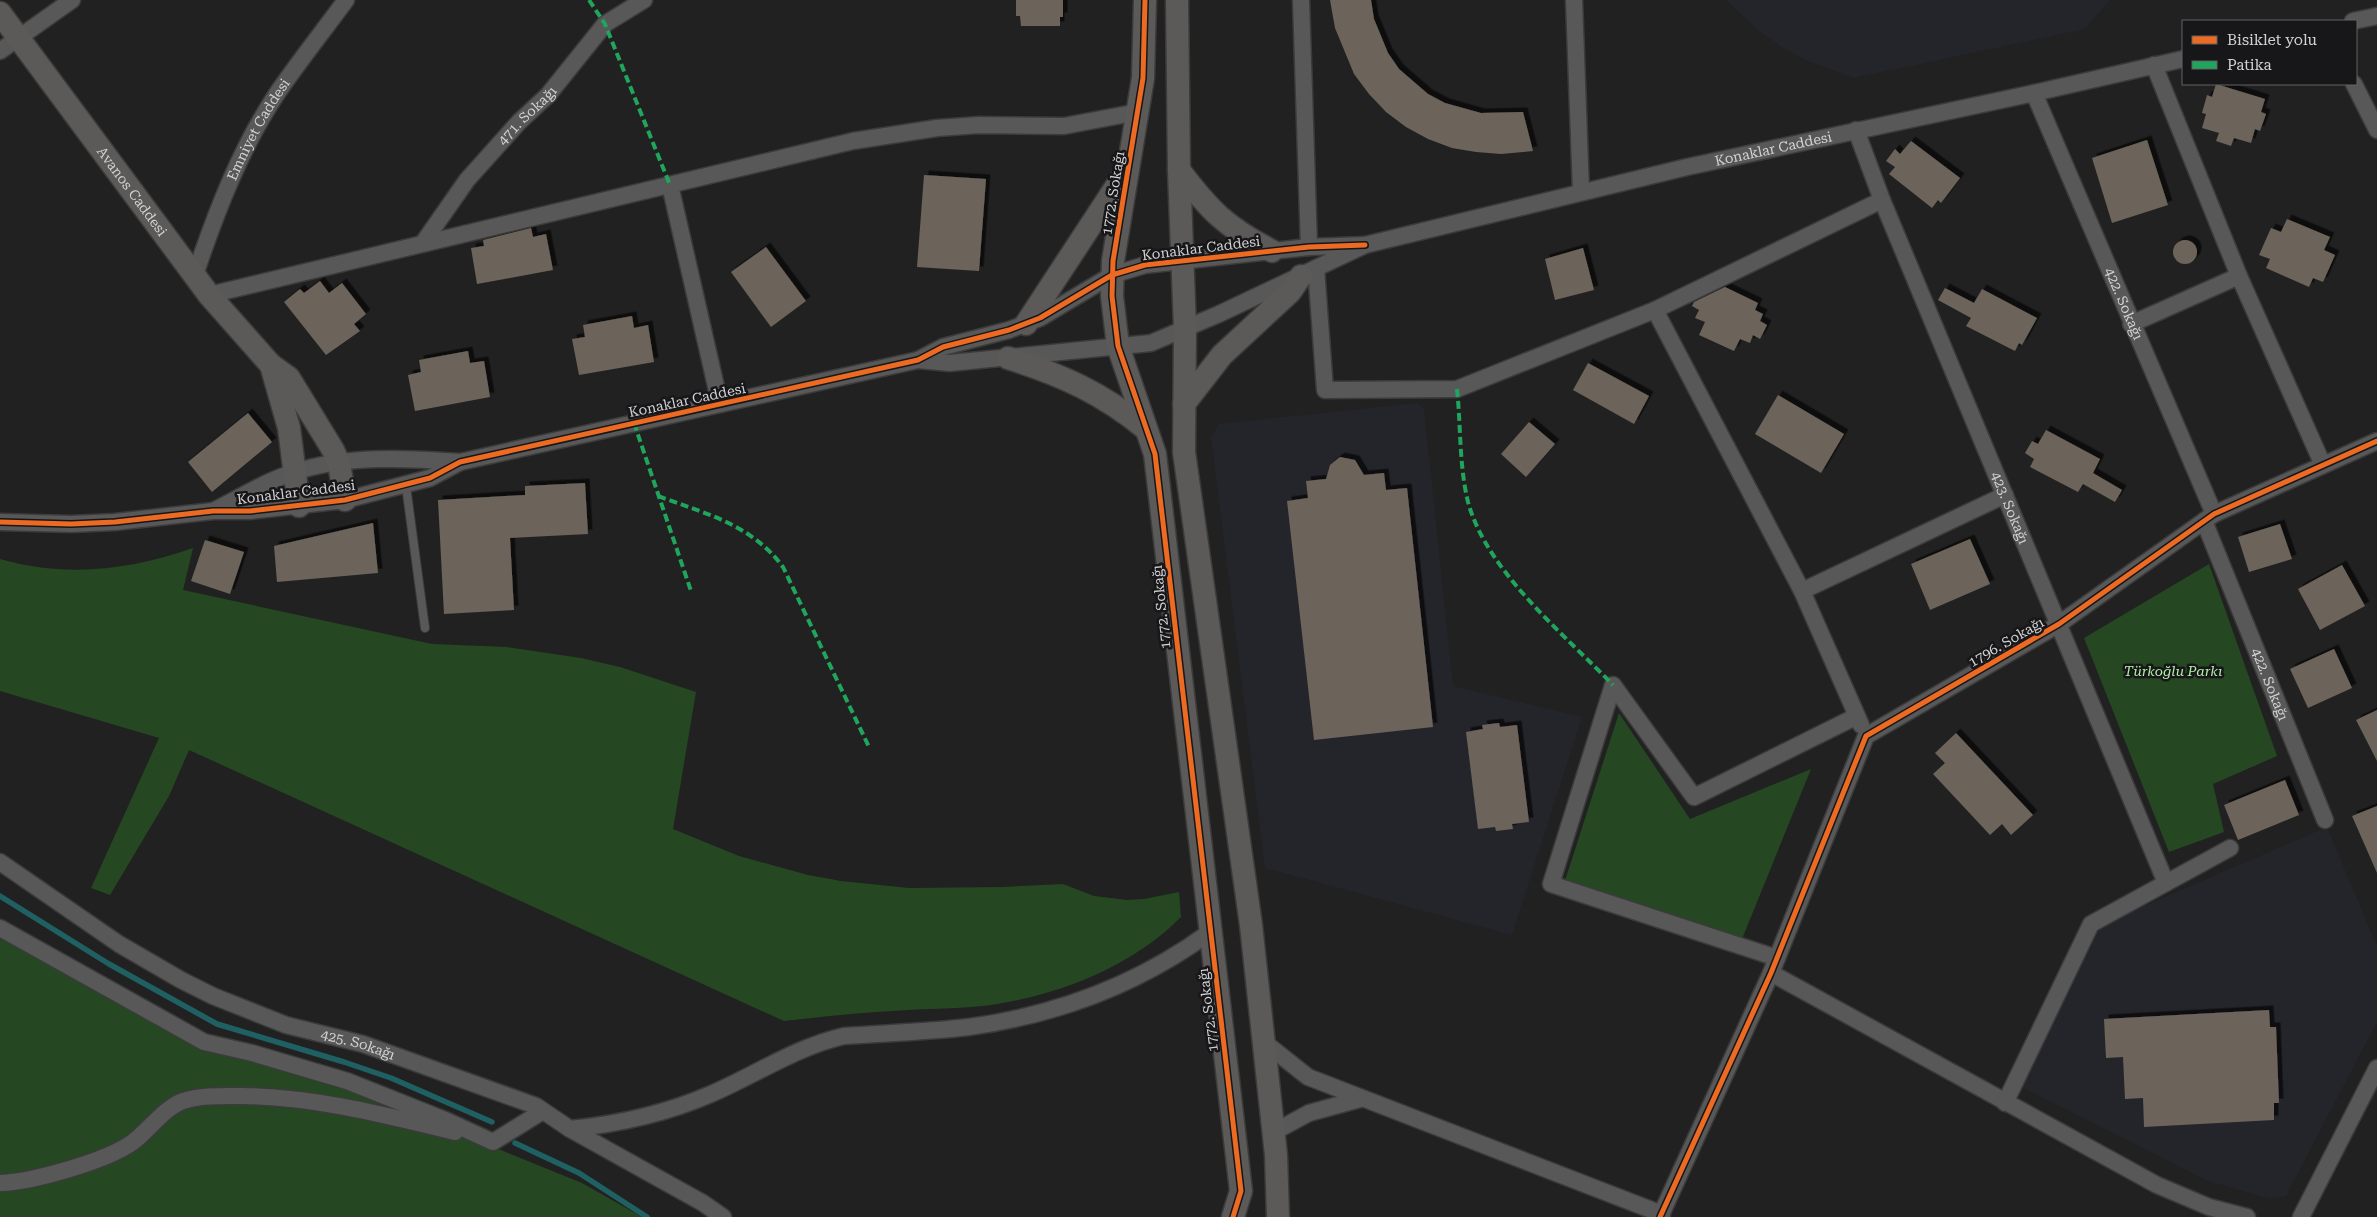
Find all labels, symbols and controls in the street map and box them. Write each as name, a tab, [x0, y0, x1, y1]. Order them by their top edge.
legend	[2182, 20, 2357, 85]
text: Bisiklet yolu	[2227, 31, 2318, 49]
text: Patika	[2227, 56, 2272, 74]
street label: Emniyet Caddesi	[224, 75, 293, 183]
street label: 471. Sokağı	[494, 83, 560, 148]
street label: Konaklar Caddesi	[1713, 128, 1834, 169]
street label: Avanos Caddesi	[94, 144, 171, 239]
street label: 1772. Sokağı	[1098, 150, 1128, 236]
street label: Konaklar Caddesi	[1141, 233, 1262, 263]
street label: 422. Sokağı	[2102, 265, 2147, 342]
street label: Konaklar Caddesi	[627, 380, 747, 420]
street label: 423. Sokağı	[1988, 469, 2032, 547]
street label: Konaklar Caddesi	[236, 477, 357, 507]
street label: 1772. Sokağı	[1149, 564, 1173, 650]
street label: 1796. Sokağı	[1965, 614, 2047, 670]
street label: 422. Sokağı	[2248, 646, 2292, 723]
park label: Türkoğlu Parkı	[2124, 663, 2222, 679]
street label: 1772. Sokağı	[1195, 967, 1221, 1053]
street label: 425. Sokağı	[319, 1026, 398, 1063]

